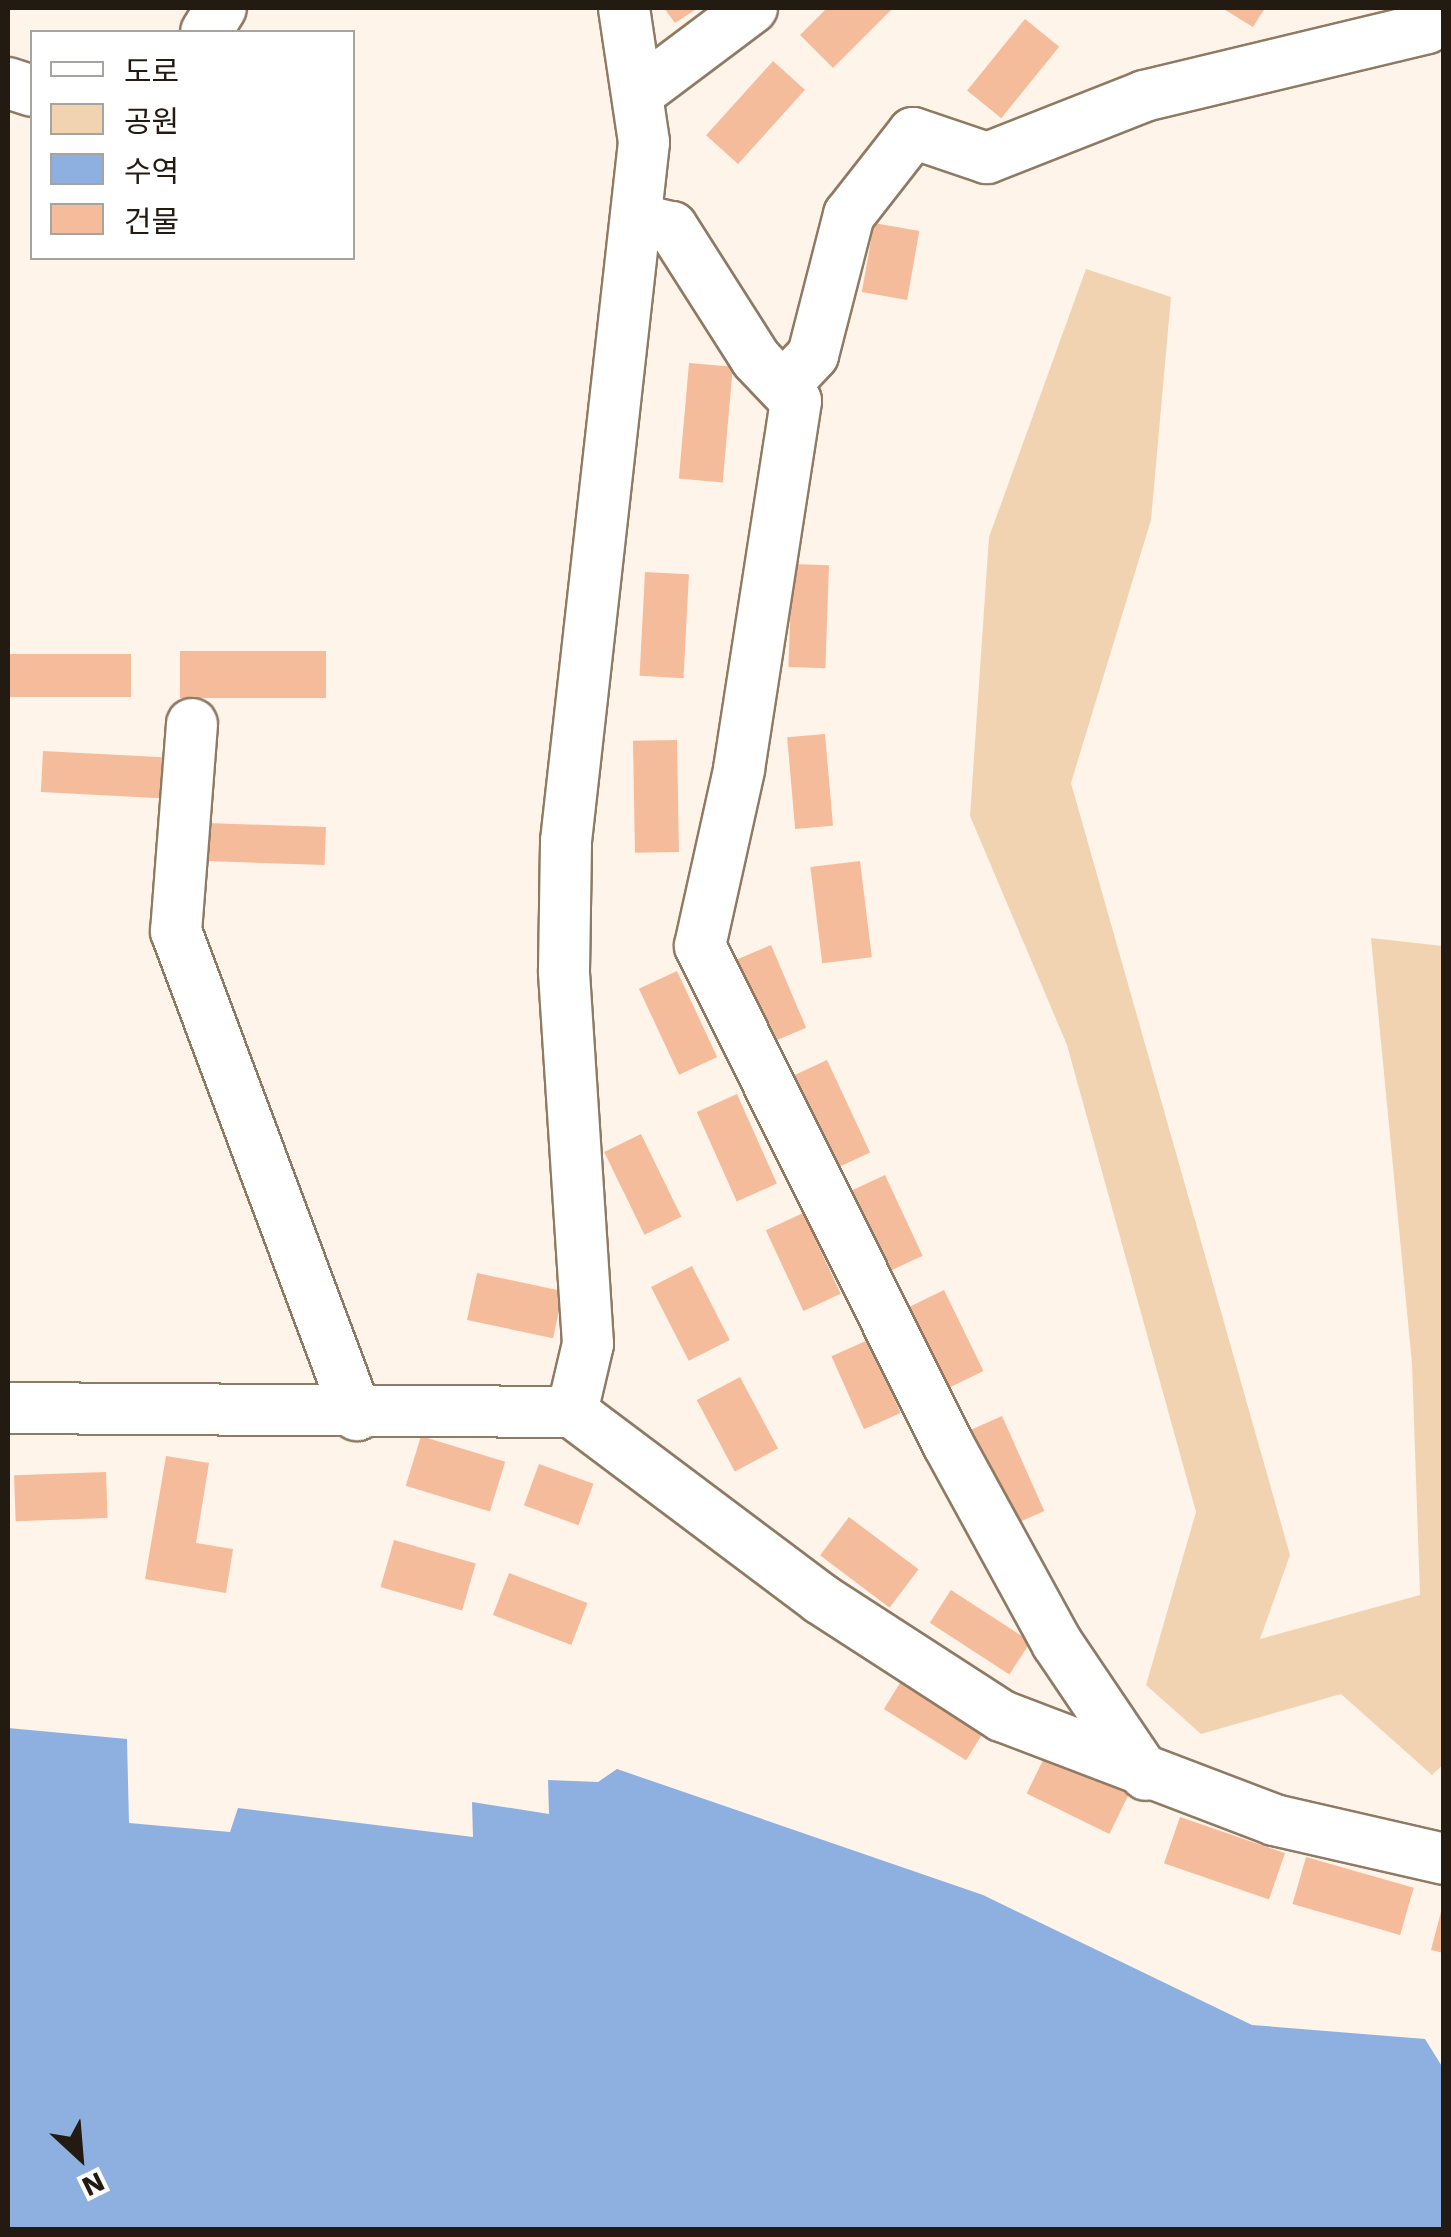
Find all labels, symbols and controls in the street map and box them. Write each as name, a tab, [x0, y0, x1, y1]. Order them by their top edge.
legend	[30, 30, 355, 260]
text: 도로	[124, 54, 179, 89]
text: 공원	[124, 104, 179, 139]
text: 수역	[124, 154, 179, 189]
text: 건물	[124, 204, 179, 239]
north arrow	[30, 2107, 130, 2207]
text: N	[77, 2165, 110, 2204]

